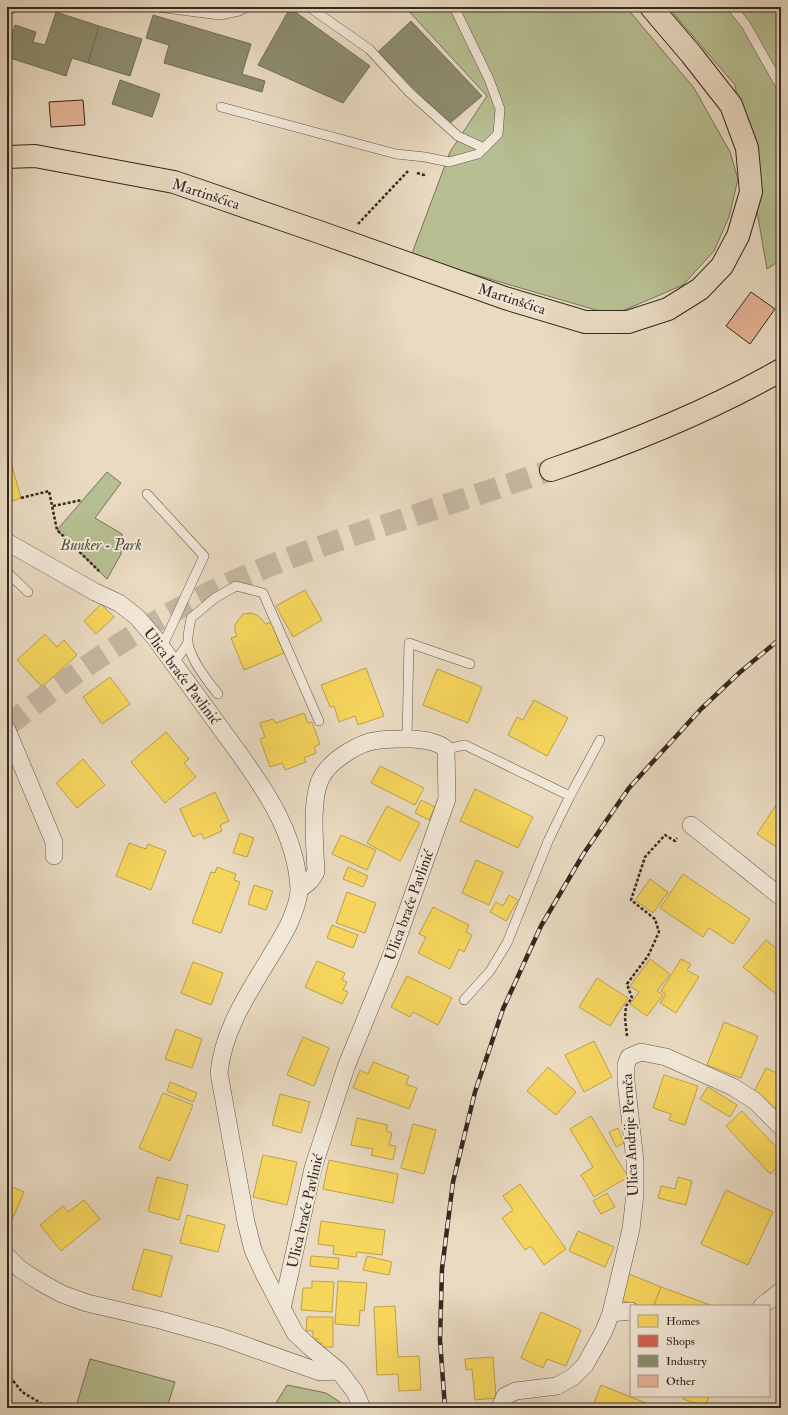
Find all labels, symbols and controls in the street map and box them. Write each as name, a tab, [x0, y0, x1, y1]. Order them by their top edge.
street label: Martinšćica	[170, 175, 243, 215]
street label: Martinšćica	[476, 280, 549, 320]
park label: Bunker - Park	[59, 536, 142, 555]
street label: Ulica braće Pavlinić	[139, 624, 225, 729]
street label: Ulica braće Pavlinić	[381, 846, 439, 963]
street label: Ulica Andrije Peruča	[618, 1072, 643, 1197]
street label: Ulica braće Pavlinić	[283, 1151, 328, 1270]
legend	[630, 1305, 770, 1397]
text: Homes	[666, 1314, 700, 1329]
text: Shops	[666, 1334, 695, 1349]
text: Industry	[666, 1354, 708, 1369]
text: Other	[666, 1374, 696, 1389]

